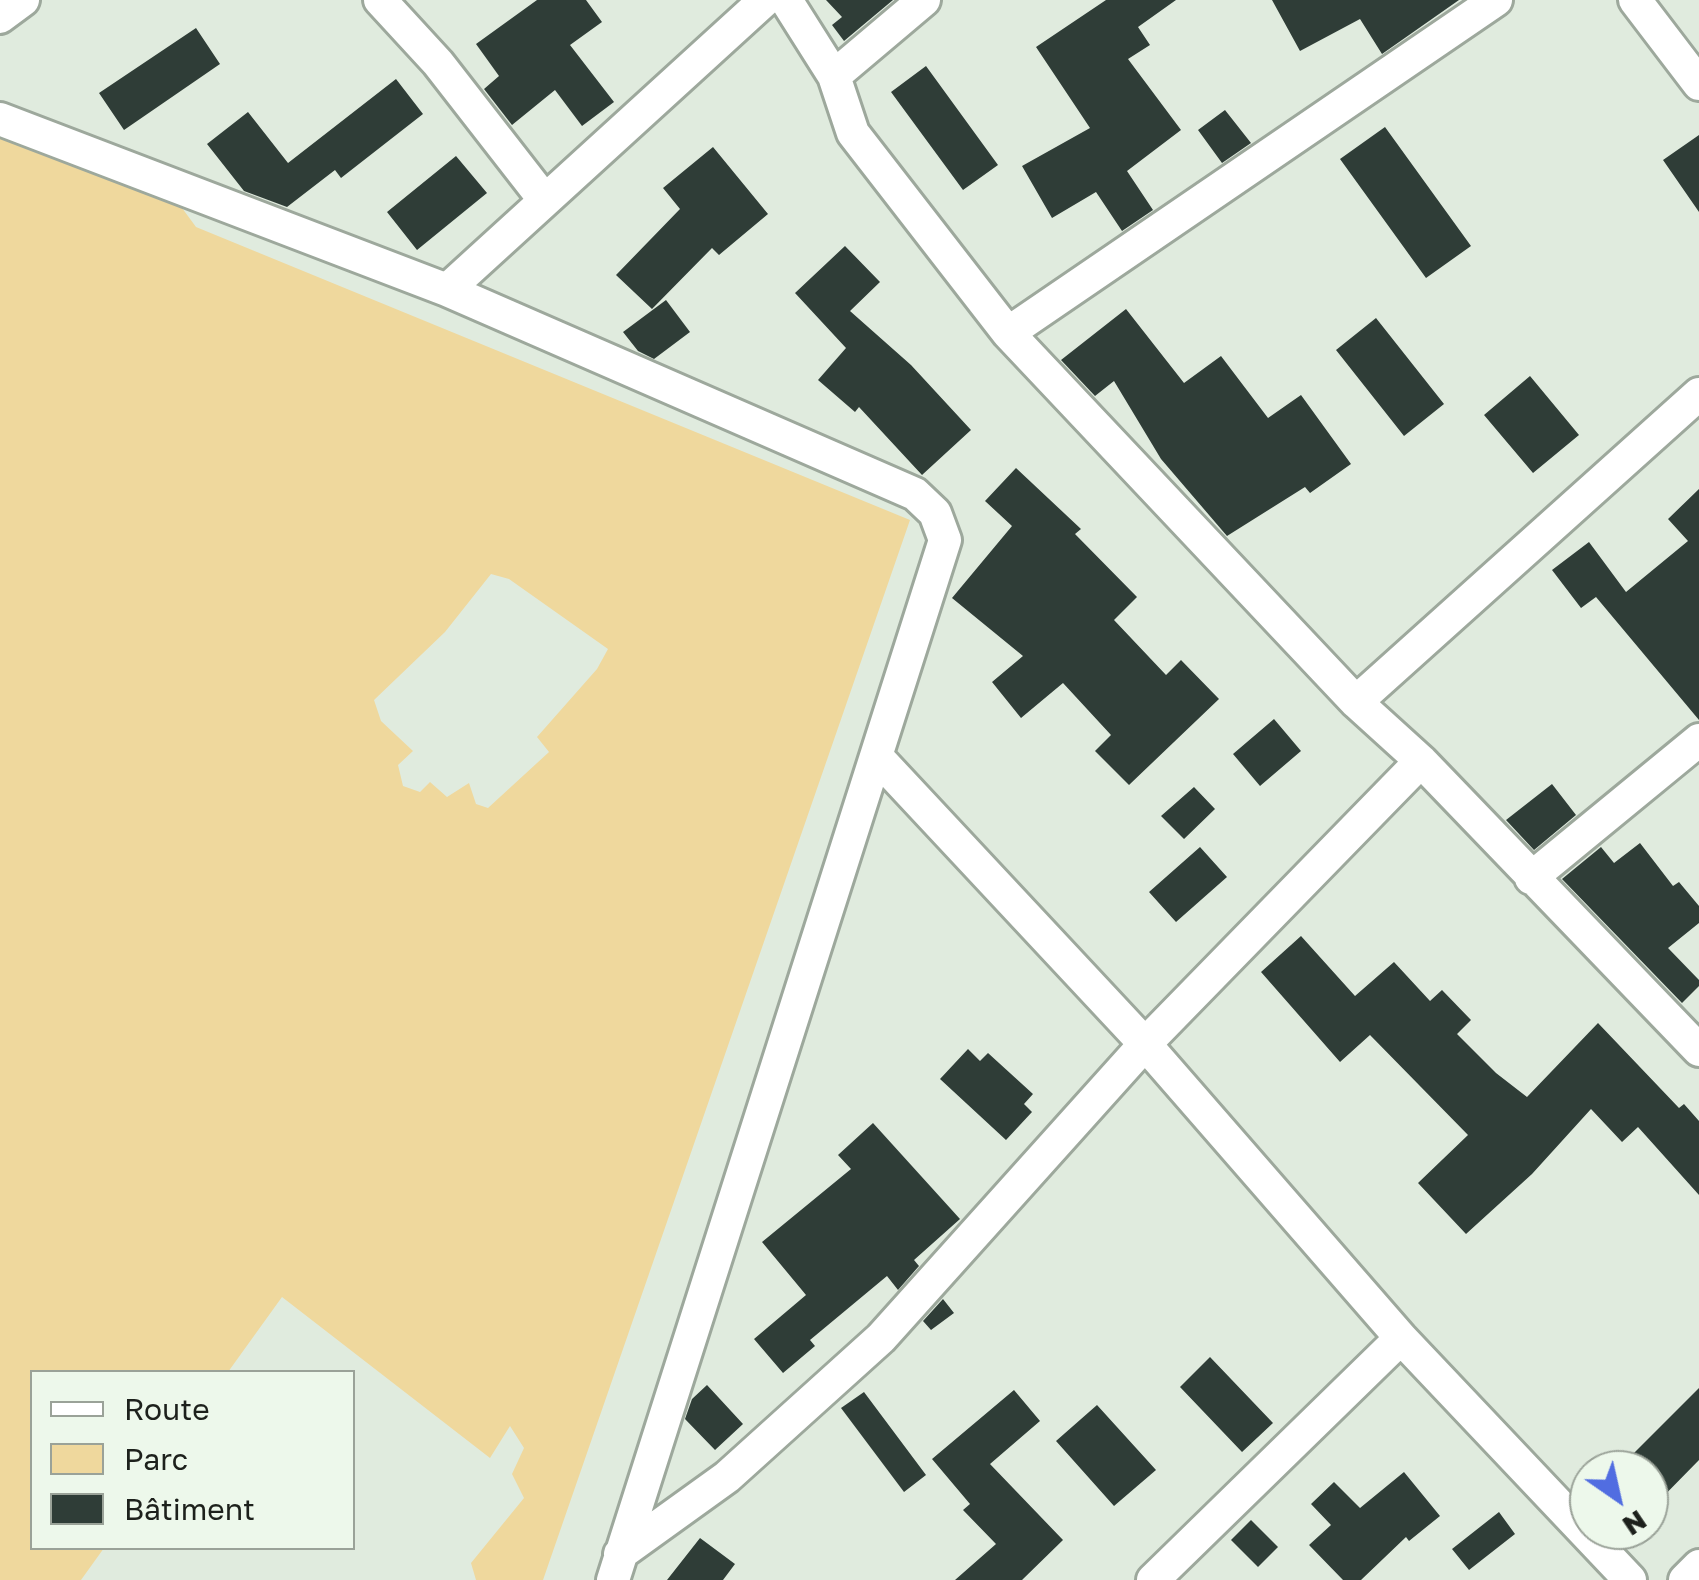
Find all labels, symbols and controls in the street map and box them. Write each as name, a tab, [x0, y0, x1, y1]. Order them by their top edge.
legend	[30, 1370, 355, 1550]
text: Route	[124, 1391, 210, 1427]
text: Parc	[124, 1441, 188, 1477]
north arrow	[1569, 1450, 1669, 1550]
text: Bâtiment	[124, 1491, 255, 1527]
text: N	[1617, 1504, 1653, 1543]

